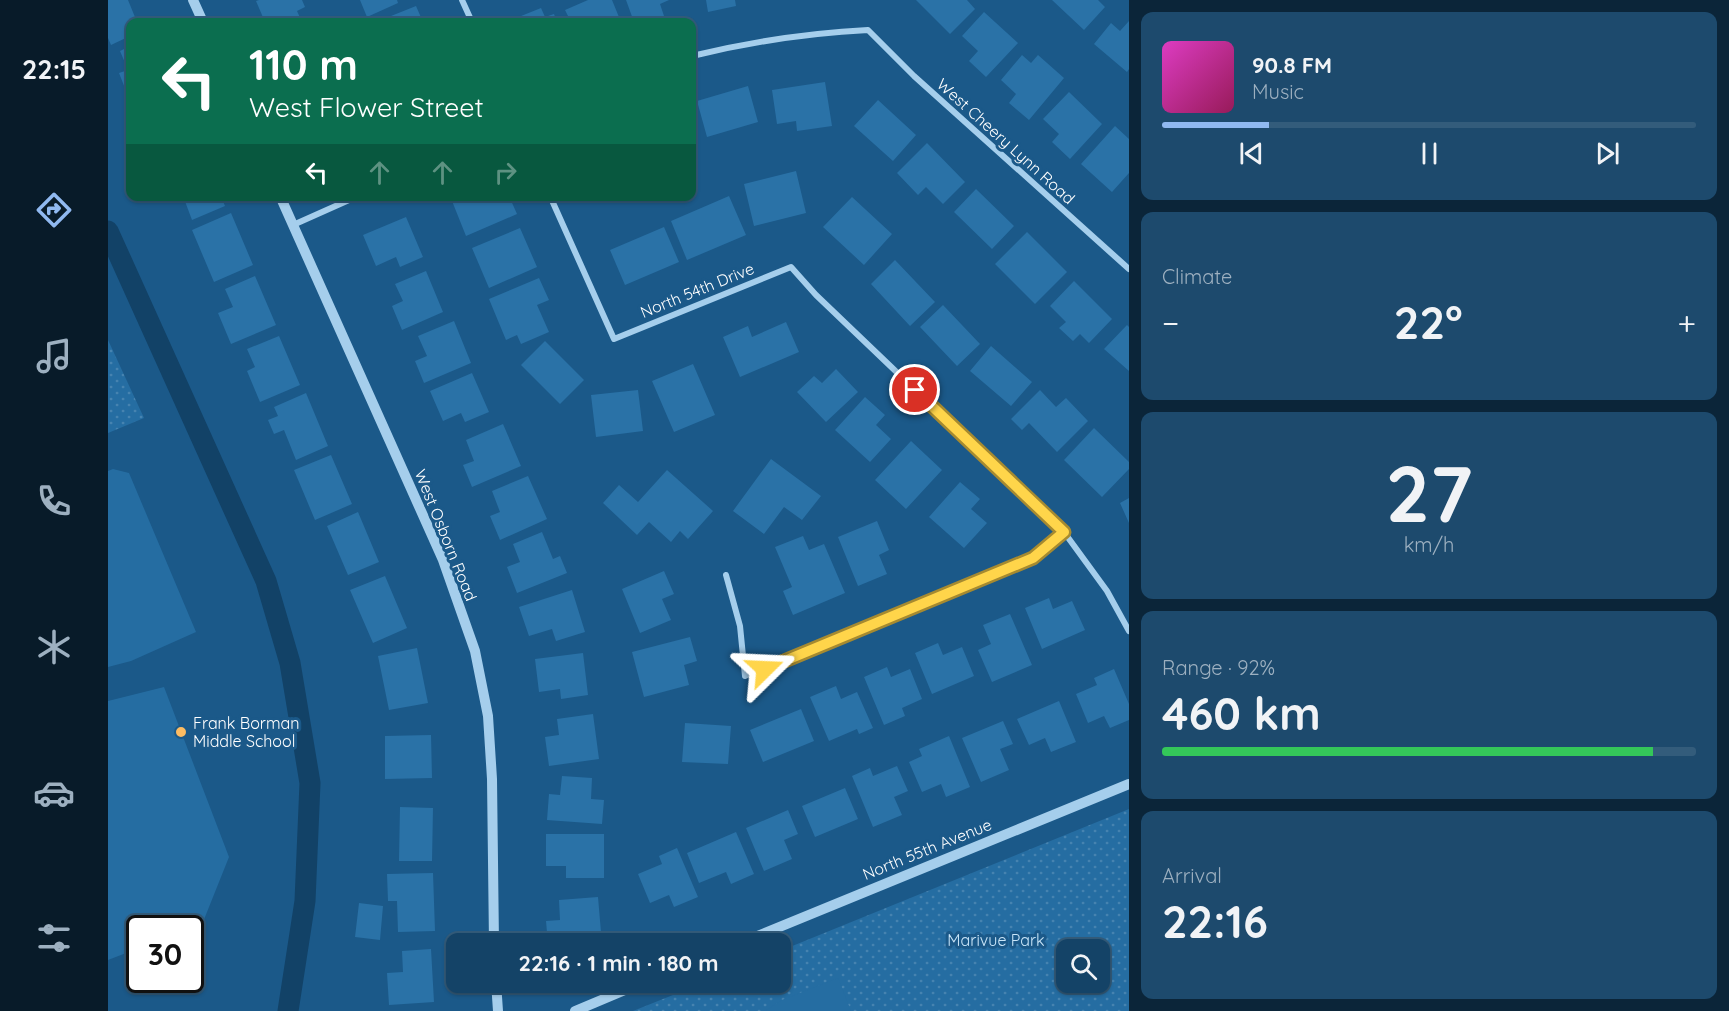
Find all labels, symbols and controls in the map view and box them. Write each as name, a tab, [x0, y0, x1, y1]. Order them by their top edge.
text: 110 m	[249, 38, 358, 91]
icon: left	[150, 42, 228, 120]
text: 90.8 FM	[1252, 51, 1332, 79]
text: 22:15	[22, 52, 86, 86]
street label: West Cheery Lynn Road	[933, 74, 1079, 208]
text: Music	[1252, 79, 1304, 104]
text: West Flower Street	[249, 90, 484, 124]
icon: previous	[1235, 137, 1268, 170]
icon: pause	[1413, 137, 1446, 170]
icon: next	[1591, 137, 1624, 170]
icon: left	[300, 156, 333, 189]
icon: ahead	[363, 156, 396, 189]
icon: ahead	[426, 156, 459, 189]
icon: right	[489, 156, 522, 189]
icon: directions	[33, 189, 75, 231]
street label: North 54th Drive	[637, 258, 757, 322]
text: Climate	[1162, 264, 1232, 289]
text: 22°	[1394, 294, 1463, 350]
text: −	[1162, 302, 1179, 343]
text: +	[1677, 302, 1696, 343]
icon: music	[33, 335, 75, 377]
pin	[889, 364, 940, 415]
icon: arrive	[898, 373, 931, 406]
text: 27	[1385, 444, 1473, 542]
street label: West Osborn Road	[410, 466, 482, 604]
icon: phone	[33, 480, 75, 522]
text: km/h	[1404, 532, 1454, 557]
icon: climate	[33, 626, 75, 668]
position arrow	[733, 637, 797, 701]
text: Range · 92%	[1162, 655, 1275, 680]
text: 460 km	[1162, 685, 1321, 741]
place label: Frank Borman Middle School	[193, 713, 300, 751]
marker: Frank Borman Middle School	[174, 725, 188, 739]
icon: car	[33, 772, 75, 814]
street label: North 55th Avenue	[860, 814, 994, 884]
text: Arrival	[1162, 863, 1222, 888]
text: 22:16	[1162, 893, 1268, 949]
speed limit sign: 30	[126, 915, 204, 993]
icon: filters	[33, 917, 75, 959]
park label: Marivue Park	[947, 930, 1045, 950]
map controls	[1056, 939, 1110, 993]
button: search	[1056, 939, 1110, 993]
text: 22:16 · 1 min · 180 m	[518, 949, 719, 977]

